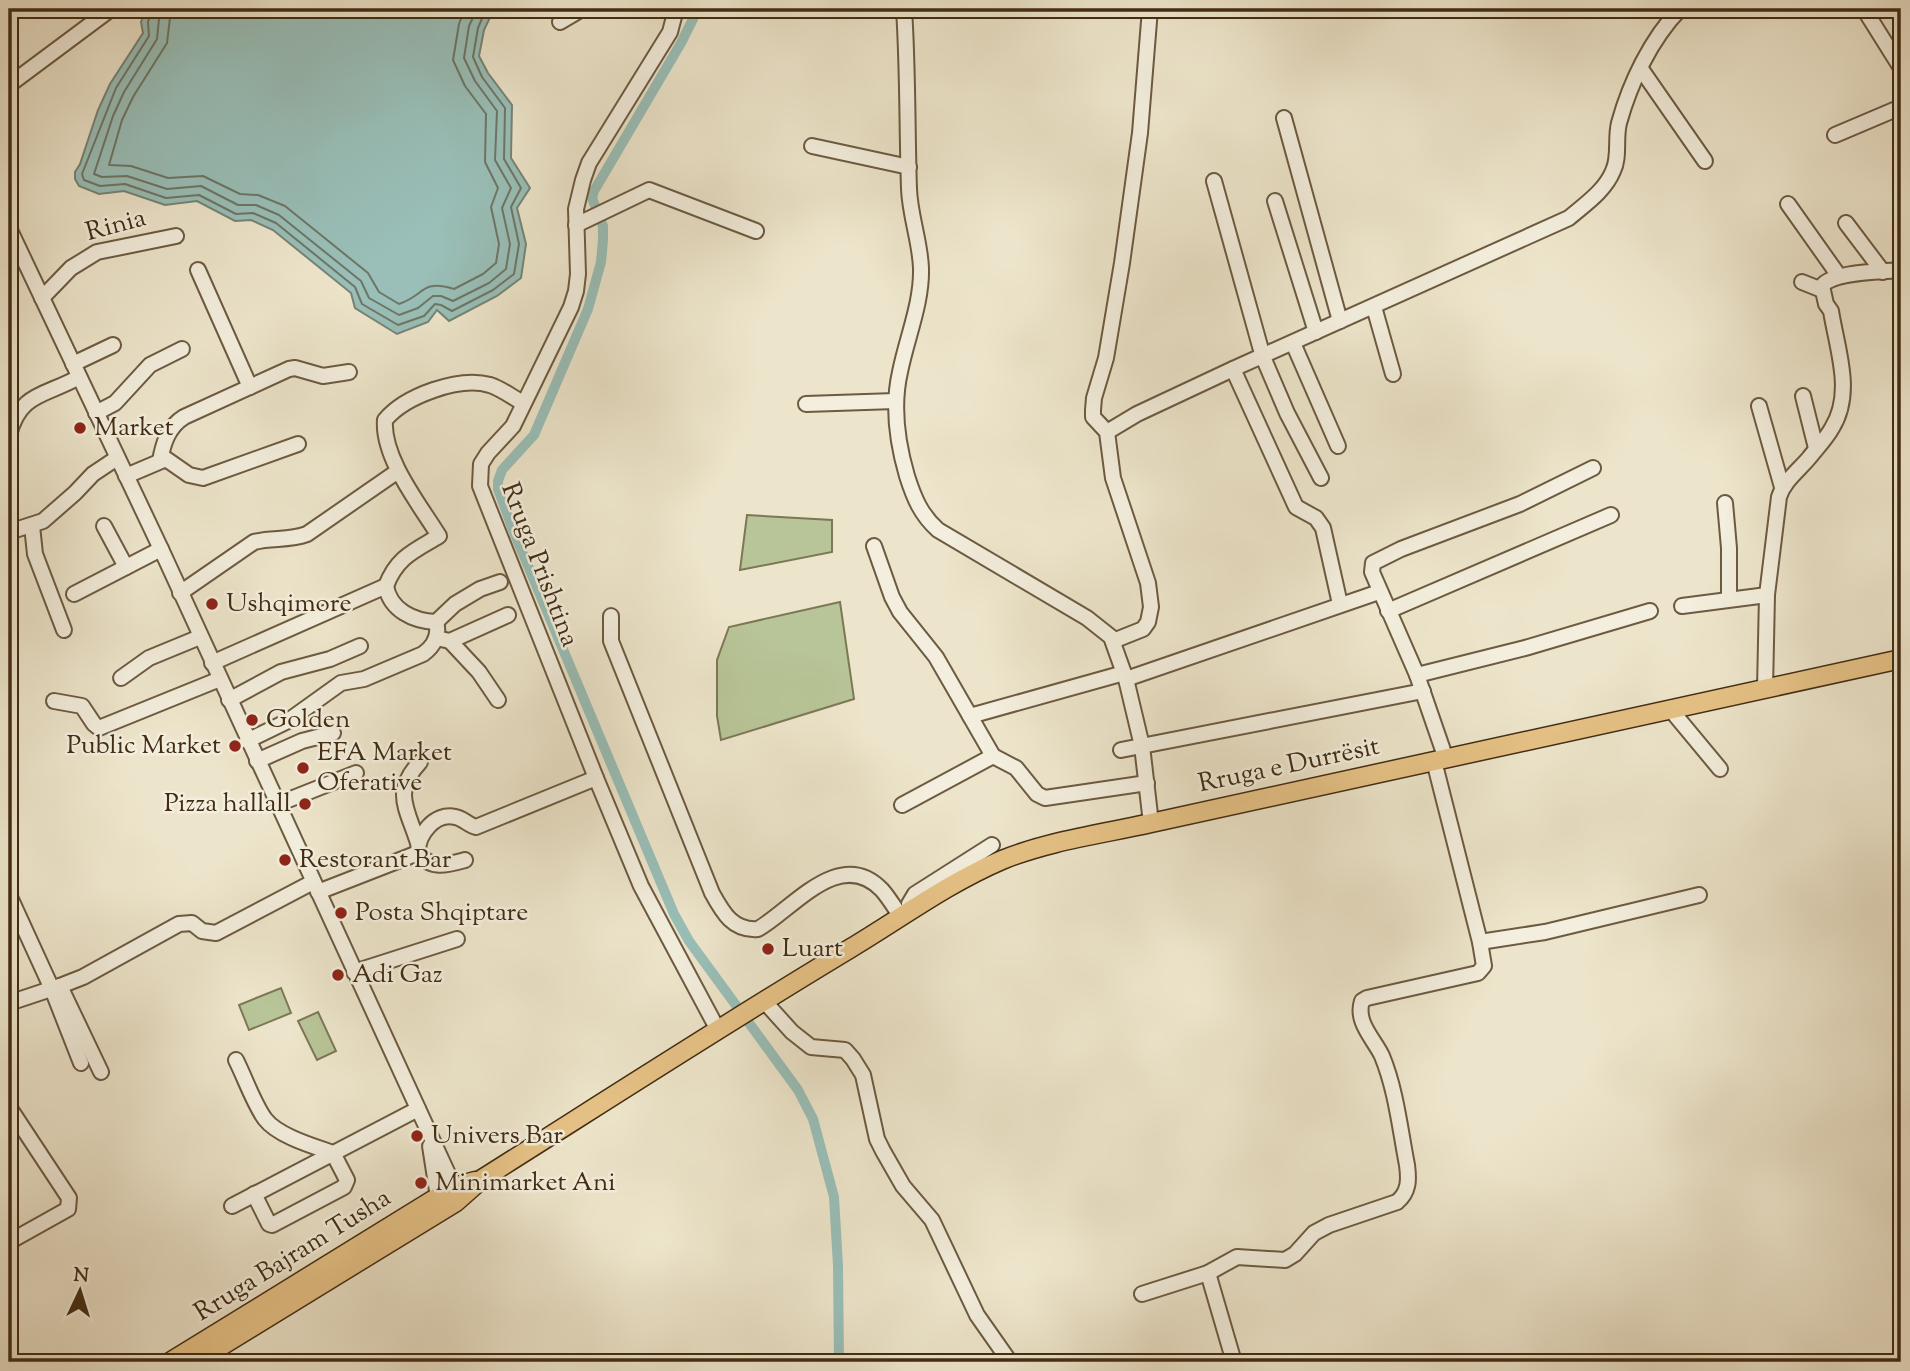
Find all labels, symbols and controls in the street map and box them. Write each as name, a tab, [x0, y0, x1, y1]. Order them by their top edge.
street label: Rinia	[82, 200, 150, 252]
place label: Market	[94, 410, 174, 447]
marker: Market	[72, 420, 88, 436]
street label: Rruga Prishtina	[491, 477, 587, 653]
place label: Ushqimore	[226, 586, 352, 623]
marker: Ushqimore	[204, 596, 220, 612]
place label: Golden	[266, 702, 350, 739]
marker: Golden	[244, 712, 260, 728]
place label: Public Market	[66, 728, 221, 765]
street label: Rruga e Durrësit	[1195, 729, 1383, 803]
place label: EFA Market Oferative	[317, 735, 452, 802]
marker: Public Market	[227, 738, 243, 754]
marker: EFA Market Oferative	[295, 760, 311, 776]
place label: Pizza hallall	[164, 786, 291, 823]
marker: Pizza hallall	[297, 796, 313, 812]
place label: Restorant Bar	[299, 842, 452, 879]
marker: Restorant Bar	[277, 852, 293, 868]
place label: Posta Shqiptare	[355, 895, 528, 932]
marker: Posta Shqiptare	[333, 905, 349, 921]
place label: Luart	[782, 931, 843, 968]
marker: Luart	[760, 941, 776, 957]
place label: Adi Gaz	[352, 957, 443, 994]
marker: Adi Gaz	[330, 967, 346, 983]
place label: Univers Bar	[431, 1118, 563, 1155]
marker: Univers Bar	[409, 1128, 425, 1144]
place label: Minimarket Ani	[435, 1165, 616, 1202]
marker: Minimarket Ani	[413, 1175, 429, 1191]
street label: Rruga Bajram Tusha	[188, 1181, 398, 1331]
north arrow	[46, 1256, 116, 1326]
text: N	[73, 1263, 90, 1291]

